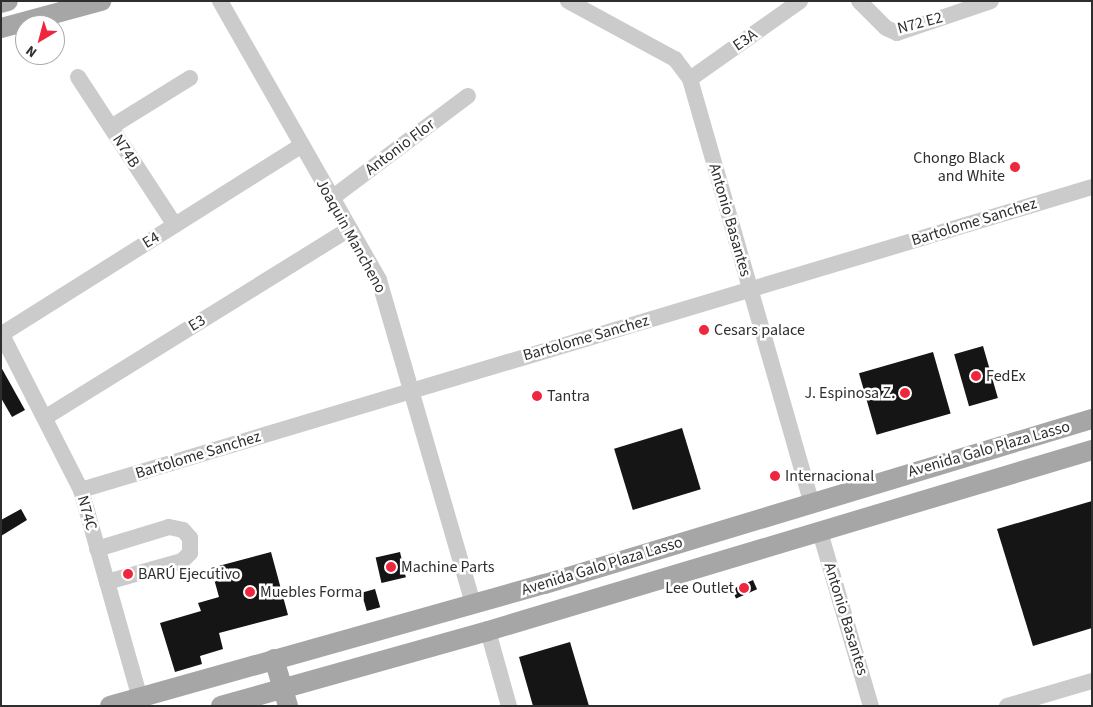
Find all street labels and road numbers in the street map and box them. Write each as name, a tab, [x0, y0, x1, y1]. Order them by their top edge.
street label: N72 E2	[895, 8, 945, 38]
street label: E3A	[729, 25, 761, 55]
street label: Antonio Flor	[361, 115, 439, 179]
street label: N74B	[108, 131, 144, 171]
street label: Antonio Basantes	[705, 161, 755, 279]
street label: Joaquin Mancheno	[312, 176, 390, 296]
street label: Bartolome Sanchez	[909, 194, 1039, 250]
street label: E4	[139, 228, 163, 252]
street label: E3	[185, 311, 209, 335]
street label: Bartolome Sanchez	[521, 311, 651, 365]
street label: Avenida Galo Plaza Lasso	[906, 417, 1072, 481]
street label: Bartolome Sanchez	[133, 427, 263, 483]
street label: N74C	[73, 493, 101, 533]
street label: Avenida Galo Plaza Lasso	[519, 532, 685, 600]
street label: Antonio Basantes	[820, 560, 872, 678]

